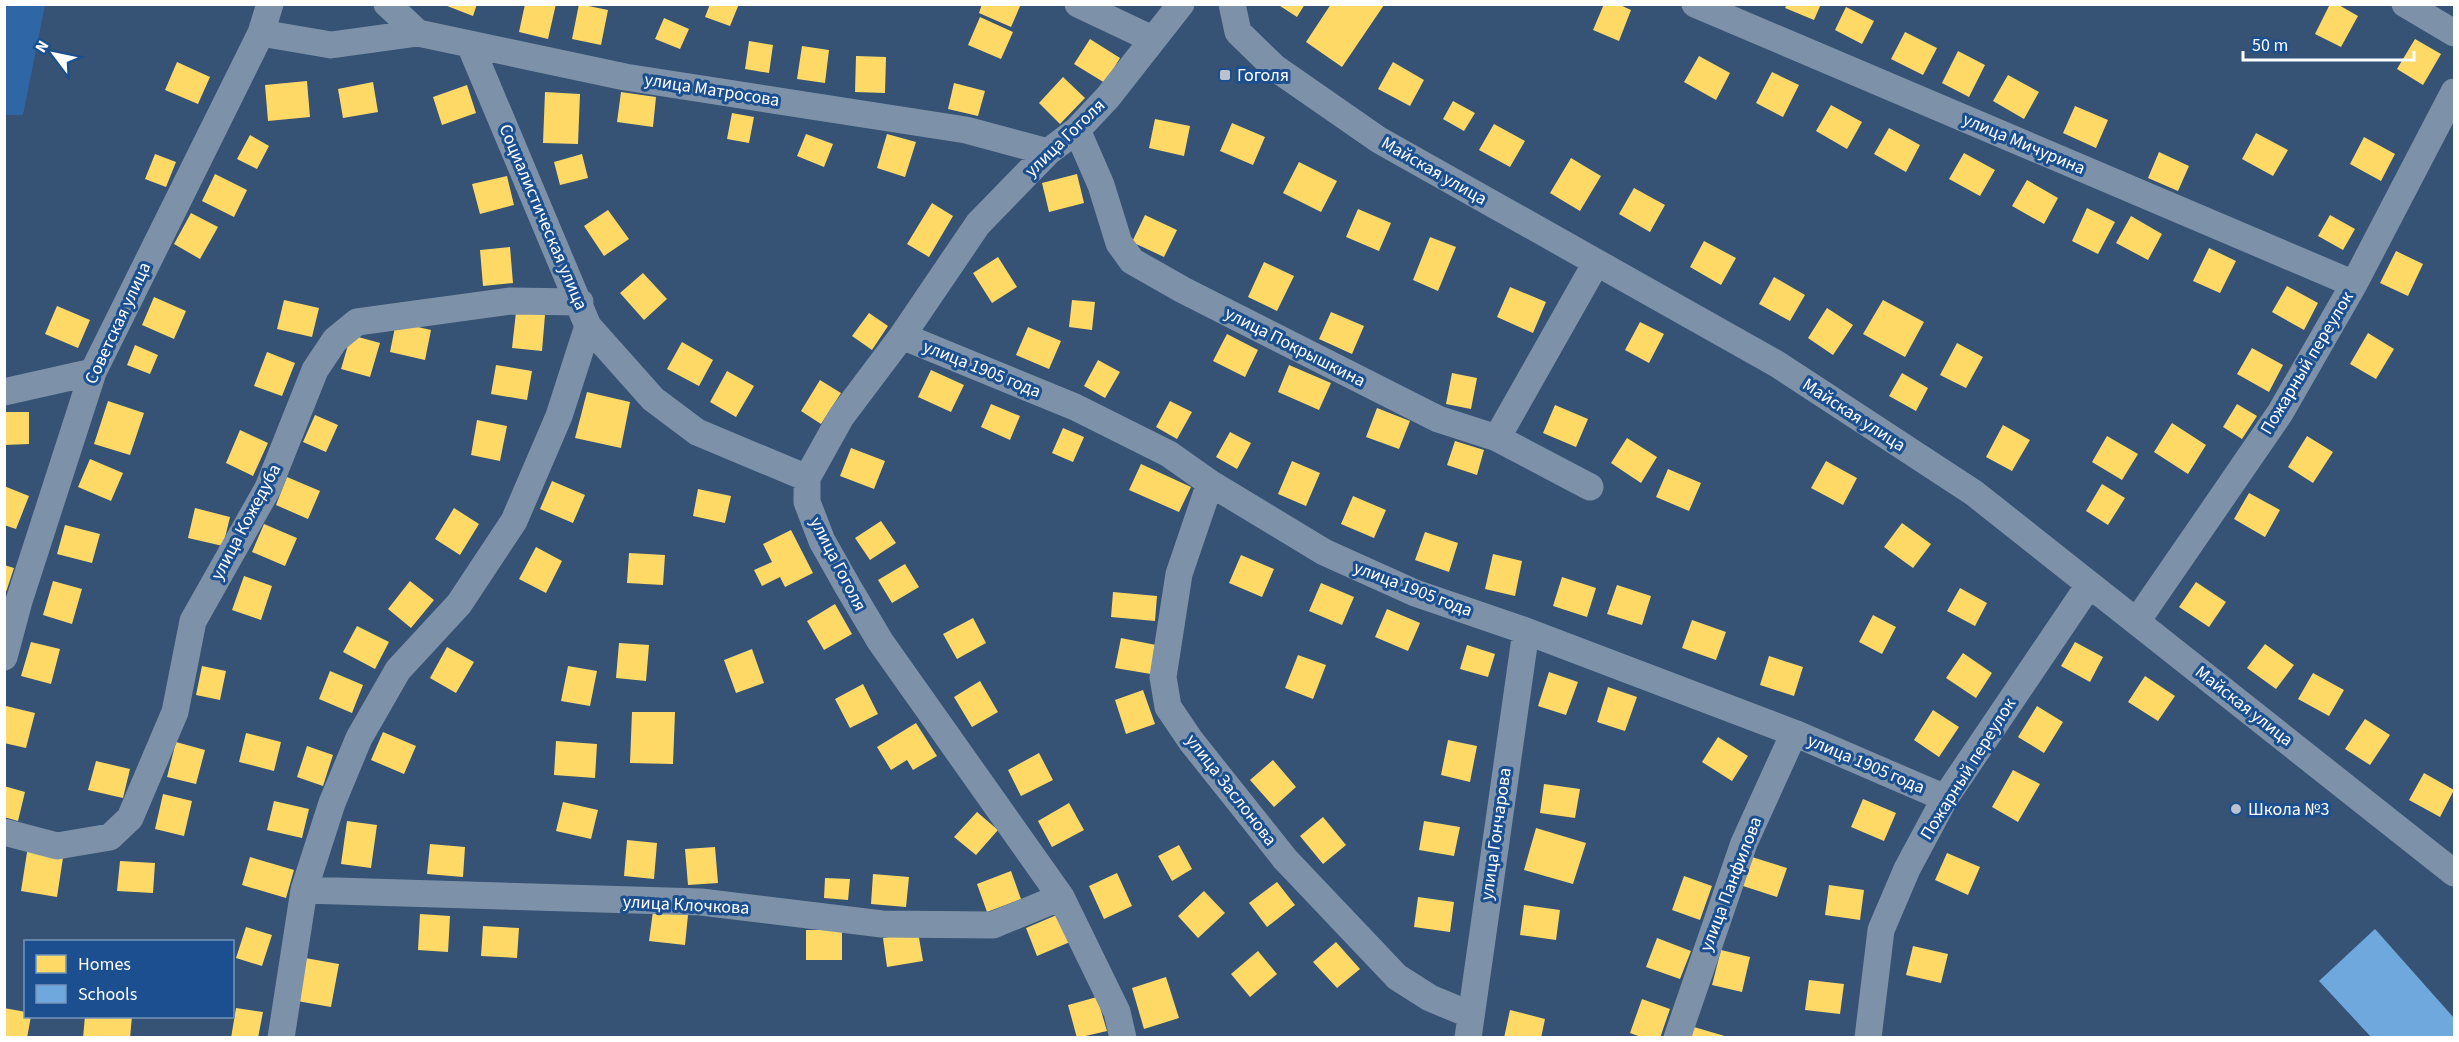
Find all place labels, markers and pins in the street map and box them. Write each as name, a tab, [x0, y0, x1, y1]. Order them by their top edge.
place label: Гоголя	[1237, 63, 1289, 88]
marker: Гоголя	[1218, 68, 1232, 82]
place label: Школа №3	[2248, 797, 2329, 822]
marker: Школа №3	[2229, 802, 2243, 816]

